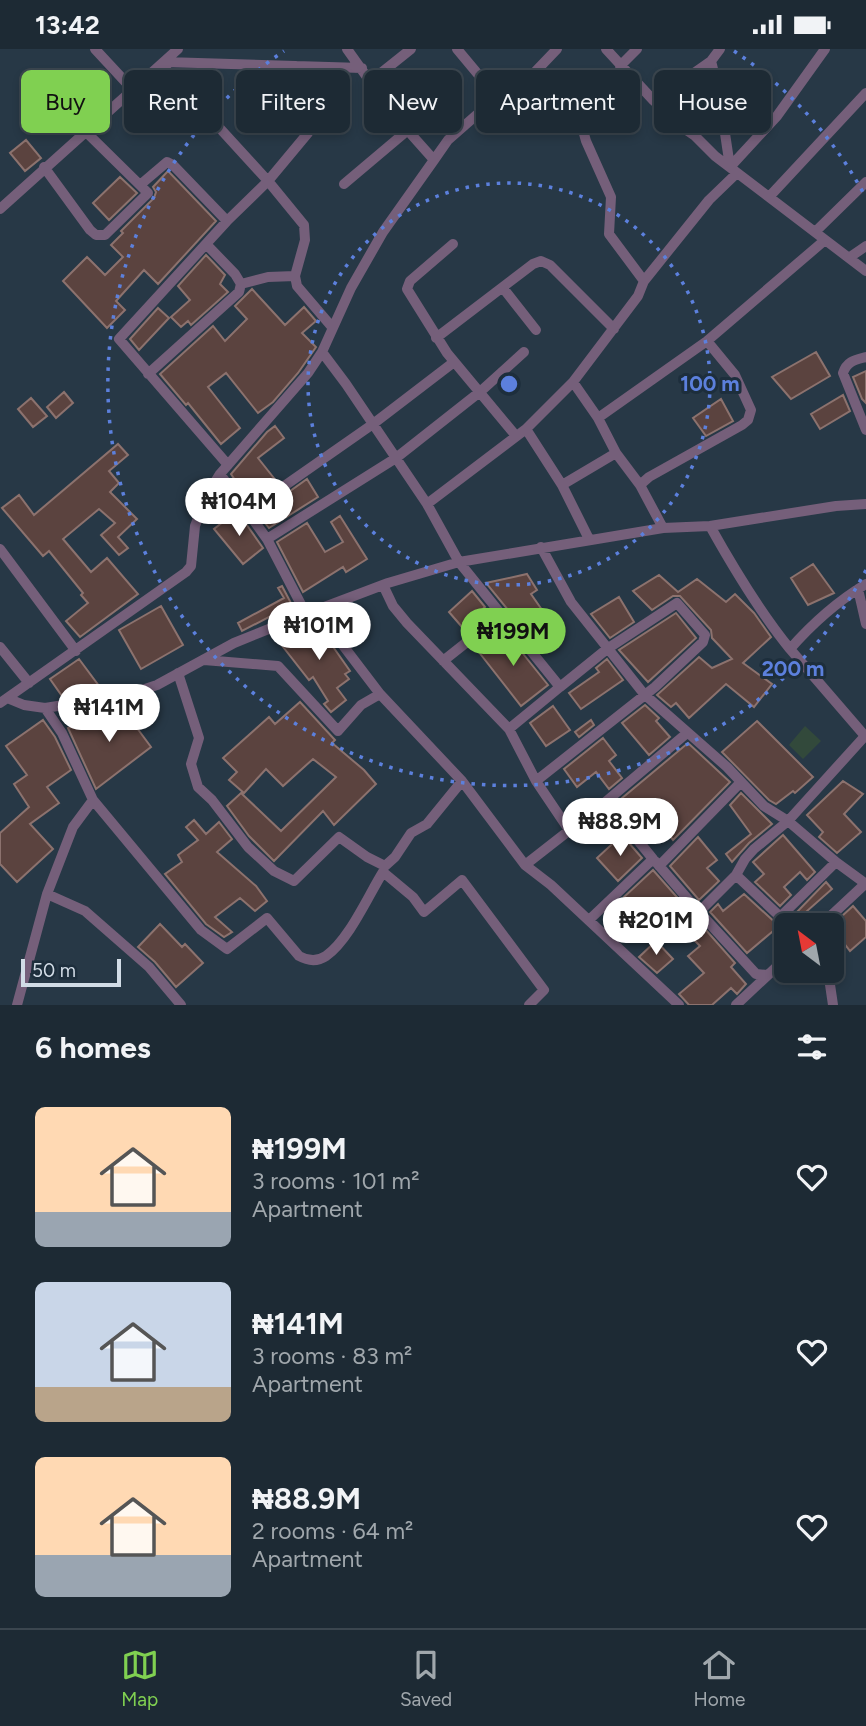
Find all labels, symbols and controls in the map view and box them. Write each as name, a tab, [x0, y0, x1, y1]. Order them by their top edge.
text: 13:42	[35, 9, 100, 41]
chip: Buy	[21, 70, 110, 133]
chip: Rent	[124, 70, 222, 133]
chip: Filters	[236, 70, 350, 133]
chip: New	[364, 70, 462, 133]
chip: Apartment	[476, 70, 640, 133]
chip: House	[654, 70, 771, 133]
text: 100 m	[680, 371, 740, 396]
centre of rings	[497, 372, 521, 396]
pin: ₦104M	[190, 479, 288, 538]
text: ₦104M	[201, 487, 277, 515]
pin: ₦101M	[270, 603, 368, 662]
pin: ₦199M	[464, 609, 562, 668]
text: ₦101M	[284, 611, 354, 639]
text: ₦199M	[477, 617, 549, 645]
text: 200 m	[762, 656, 824, 681]
pin: ₦141M	[60, 685, 158, 744]
text: ₦141M	[74, 693, 144, 721]
pin: ₦88.9M	[563, 799, 677, 858]
text: ₦88.9M	[578, 807, 662, 835]
pin: ₦201M	[607, 897, 705, 957]
text: ₦201M	[619, 906, 693, 934]
north arrow	[774, 913, 844, 983]
map controls	[774, 913, 844, 983]
scale bar	[21, 956, 121, 988]
text: 50 m	[32, 959, 76, 982]
icon: filters	[793, 1028, 831, 1066]
text: 6 homes	[35, 1029, 151, 1066]
text: ₦199M	[252, 1130, 347, 1167]
icon: home	[91, 1135, 175, 1219]
icon: heart	[793, 1158, 831, 1196]
text: 3 rooms · 101 m²	[252, 1167, 419, 1195]
text: Apartment	[252, 1195, 363, 1223]
text: ₦141M	[252, 1305, 344, 1342]
icon: home	[91, 1310, 175, 1394]
icon: heart	[793, 1333, 831, 1371]
text: 3 rooms · 83 m²	[252, 1342, 412, 1370]
text: Apartment	[252, 1370, 363, 1398]
text: ₦88.9M	[252, 1480, 361, 1517]
icon: home	[91, 1485, 175, 1569]
icon: heart	[793, 1508, 831, 1546]
text: 2 rooms · 64 m²	[252, 1517, 413, 1545]
text: Apartment	[252, 1545, 363, 1573]
tab: Map	[121, 1646, 159, 1711]
tab: Saved	[400, 1646, 452, 1711]
tab: Home	[694, 1646, 745, 1711]

